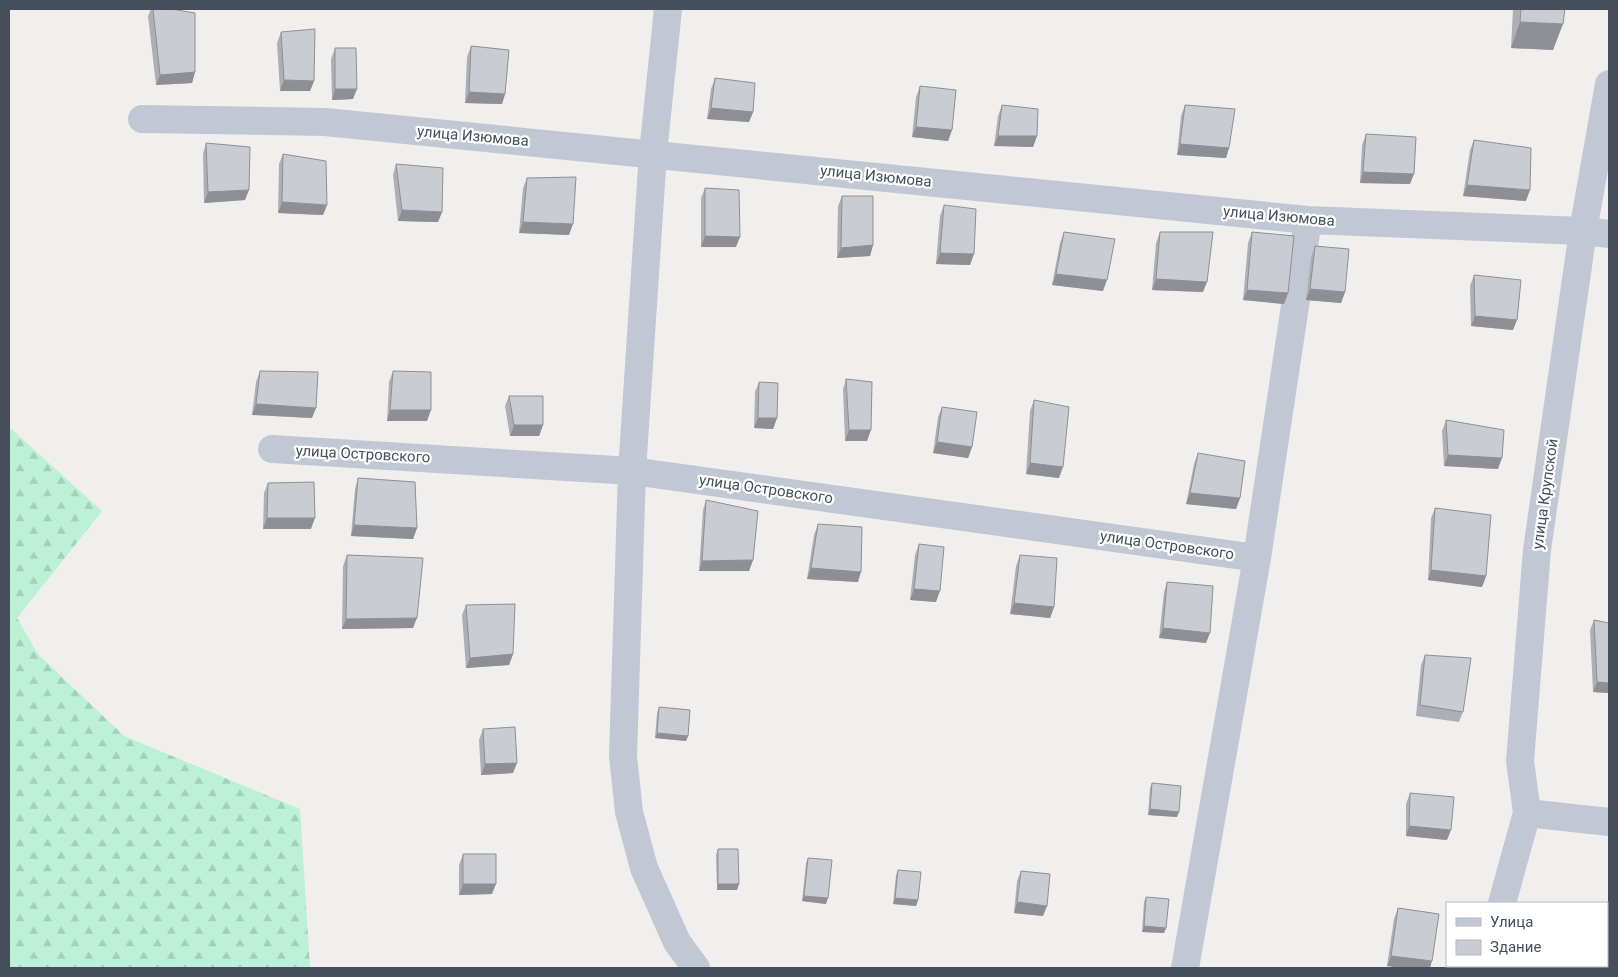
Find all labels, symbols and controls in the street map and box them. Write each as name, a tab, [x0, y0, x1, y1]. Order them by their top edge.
street label: улица Изюмова	[416, 122, 530, 150]
street label: улица Изюмова	[819, 161, 933, 191]
street label: улица Изюмова	[1222, 202, 1336, 230]
street label: улица Крупской	[1528, 438, 1562, 550]
street label: улица Островского	[295, 441, 431, 467]
street label: улица Островского	[698, 471, 834, 507]
street label: улица Островского	[1099, 527, 1235, 563]
legend	[1446, 902, 1608, 967]
text: Улица	[1490, 913, 1533, 931]
text: Здание	[1490, 938, 1541, 956]

